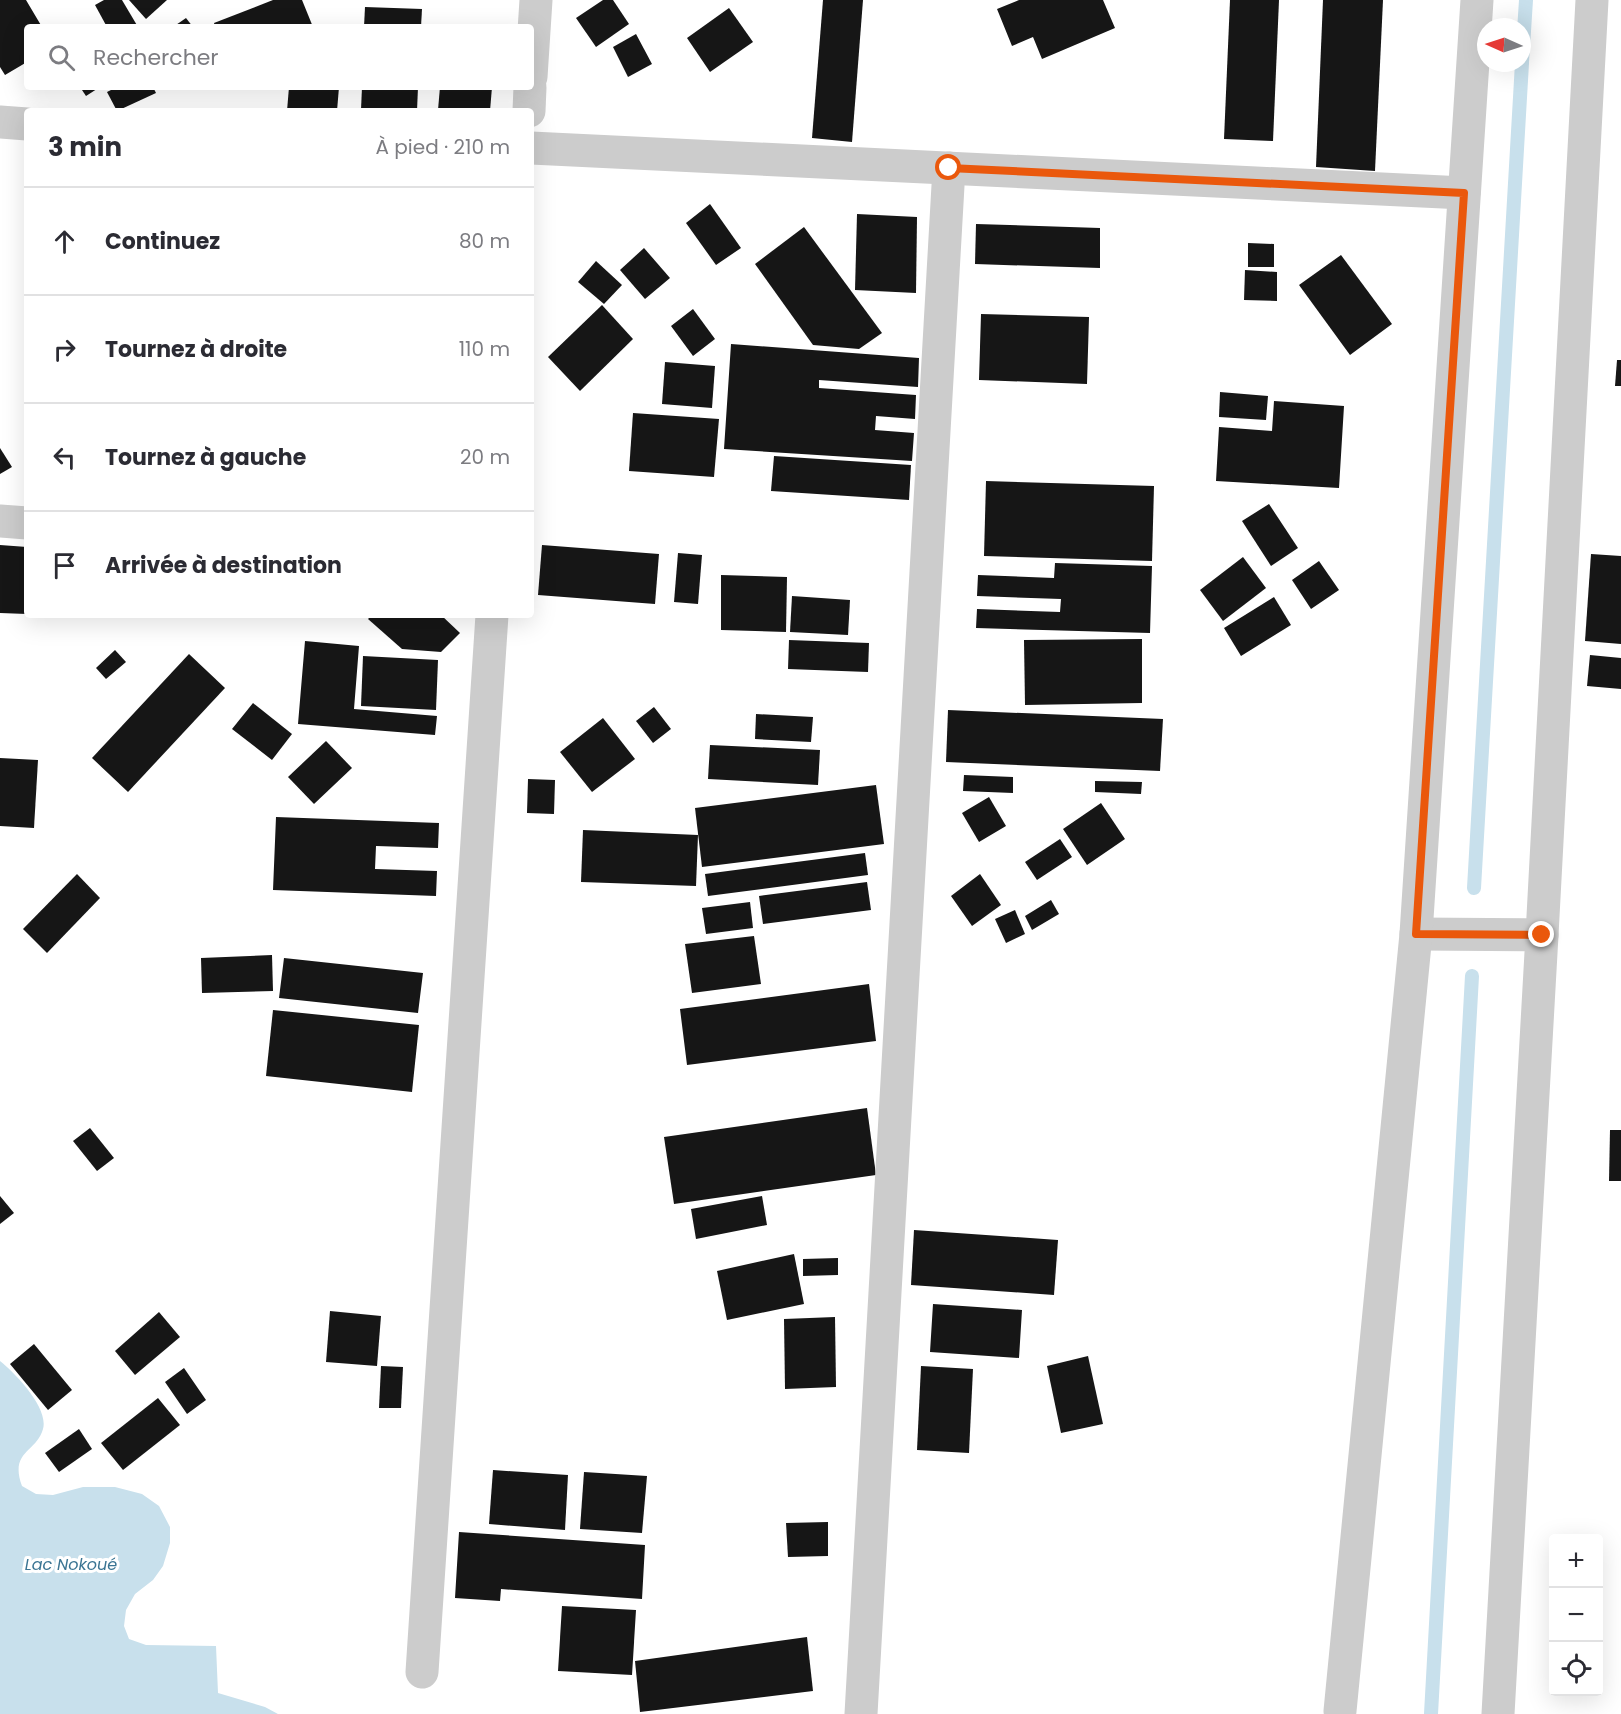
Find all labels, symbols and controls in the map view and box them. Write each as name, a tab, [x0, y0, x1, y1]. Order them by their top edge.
north arrow	[1477, 18, 1531, 72]
search box	[24, 24, 534, 90]
icon: search	[45, 41, 78, 74]
text: Rechercher	[93, 42, 219, 73]
text: 3 min	[48, 129, 122, 165]
text: À pied · 210 m	[376, 133, 510, 161]
route start	[935, 154, 961, 180]
icon: ahead	[48, 225, 81, 258]
text: Continuez	[105, 226, 220, 257]
text: 80 m	[459, 227, 510, 255]
icon: right	[48, 333, 81, 366]
text: Tournez à droite	[105, 334, 287, 365]
text: 110 m	[459, 335, 510, 363]
icon: left	[48, 441, 81, 474]
text: Tournez à gauche	[105, 442, 306, 473]
text: 20 m	[460, 443, 510, 471]
icon: arrive	[48, 549, 81, 582]
text: Arrivée à destination	[105, 550, 342, 581]
route end	[1528, 921, 1554, 947]
map controls	[1549, 1534, 1603, 1696]
button: +	[1549, 1534, 1603, 1588]
water label: Lac Nokoué	[25, 1553, 117, 1576]
button: −	[1549, 1588, 1603, 1642]
button: locate	[1549, 1642, 1603, 1696]

